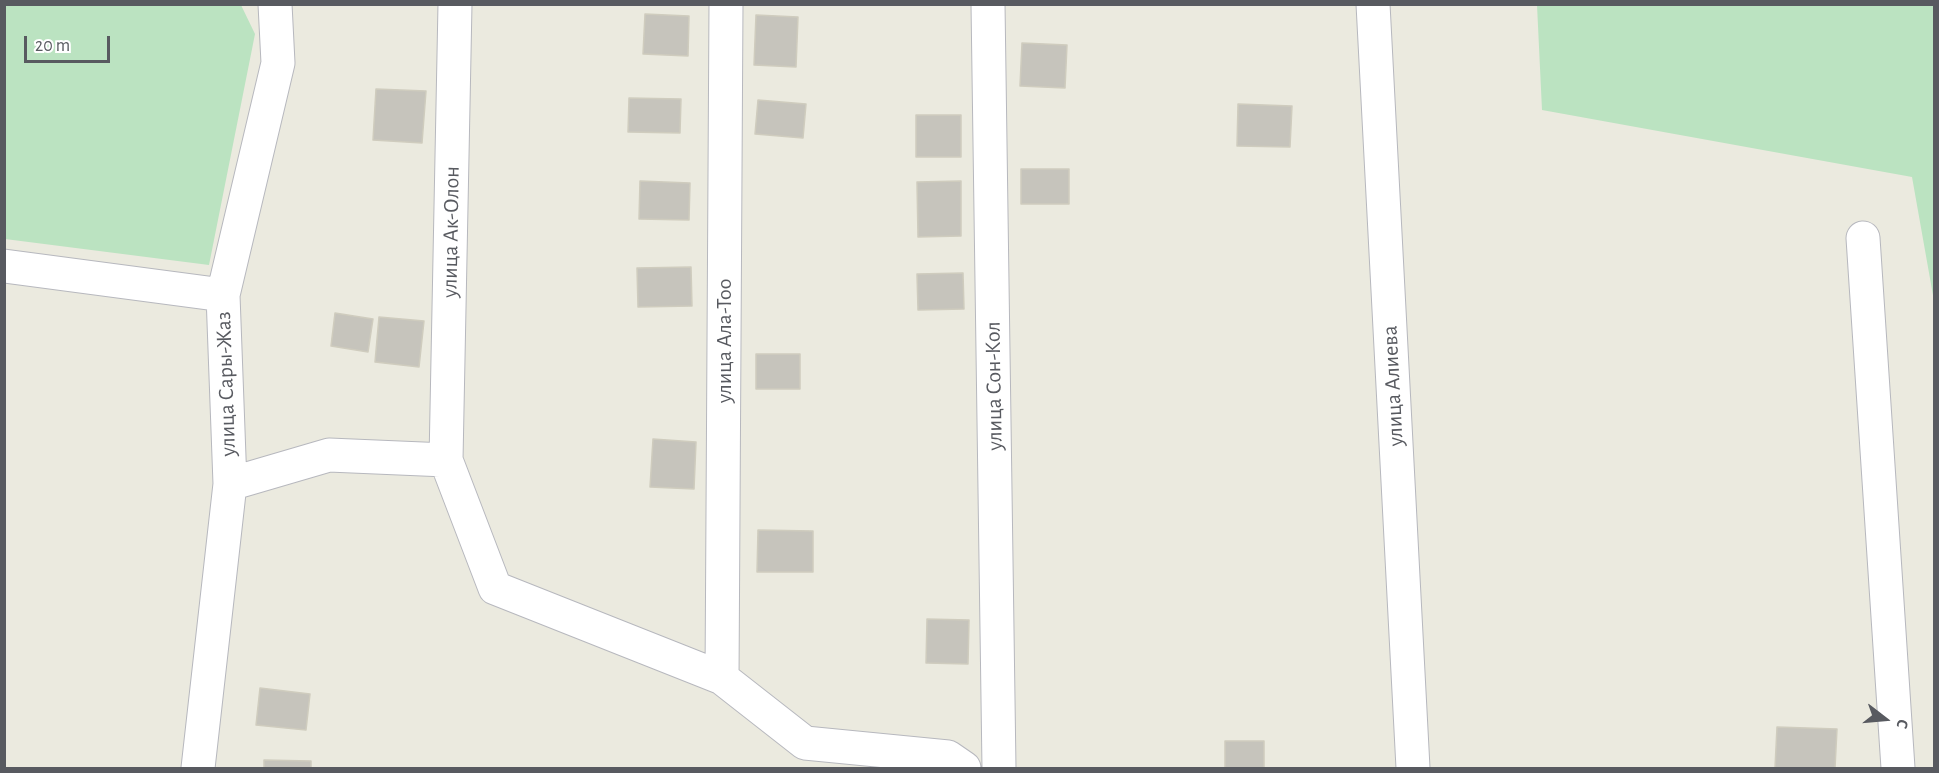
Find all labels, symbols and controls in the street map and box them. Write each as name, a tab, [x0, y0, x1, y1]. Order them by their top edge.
scale bar	[27, 24, 112, 62]
text: 20 m	[35, 37, 70, 55]
street label: улица Ак-Олон	[437, 166, 465, 298]
street label: улица Ала-Тоо	[711, 279, 737, 403]
street label: улица Сары-Жаз	[210, 311, 242, 457]
street label: улица Сон-Кол	[980, 321, 1008, 451]
street label: улица Алиева	[1377, 325, 1409, 447]
north arrow	[1855, 689, 1915, 749]
text: С	[1893, 717, 1911, 730]

